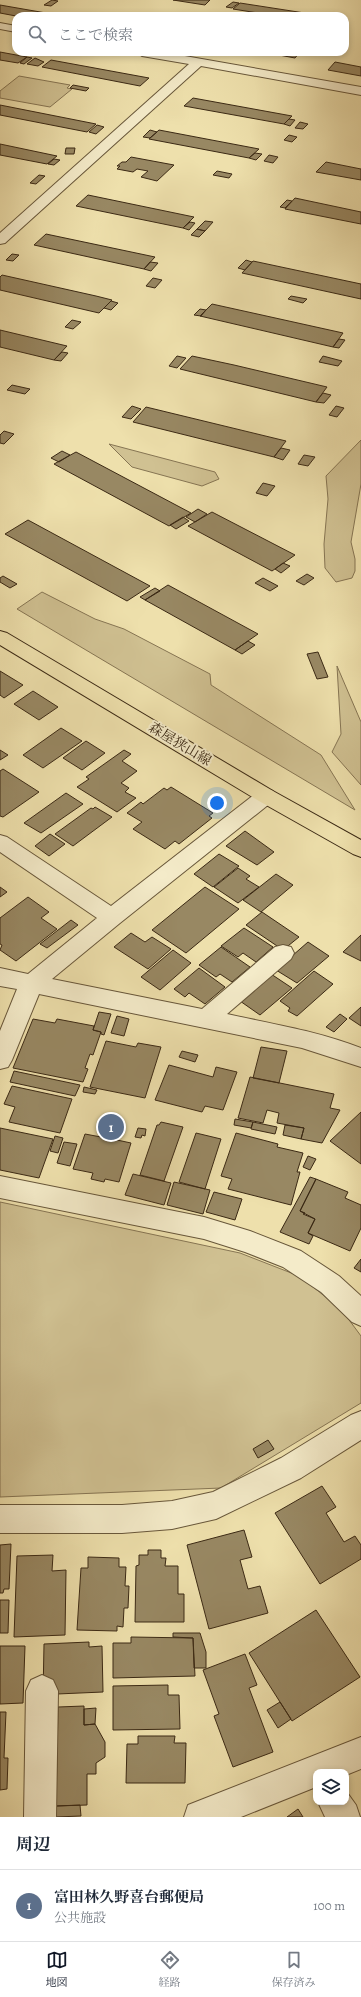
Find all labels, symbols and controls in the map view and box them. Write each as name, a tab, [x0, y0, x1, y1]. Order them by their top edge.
search box	[12, 12, 349, 56]
icon: search	[26, 23, 48, 45]
text: ここで検索	[58, 25, 133, 45]
street label: 森屋狭山線	[145, 718, 215, 770]
your location	[207, 793, 227, 813]
pin: 1	[98, 1112, 124, 1142]
map controls	[313, 1769, 349, 1805]
button: layers	[313, 1769, 349, 1805]
text: 周辺	[16, 1833, 50, 1856]
text: 富田林久野喜台郵便局	[54, 1887, 204, 1907]
text: 1	[27, 1897, 31, 1914]
text: 100 m	[313, 1897, 345, 1914]
text: 公共施設	[54, 1909, 106, 1926]
tab: 地図	[46, 1949, 68, 1990]
tab: 経路	[159, 1949, 181, 1990]
tab: 保存済み	[272, 1949, 316, 1990]

